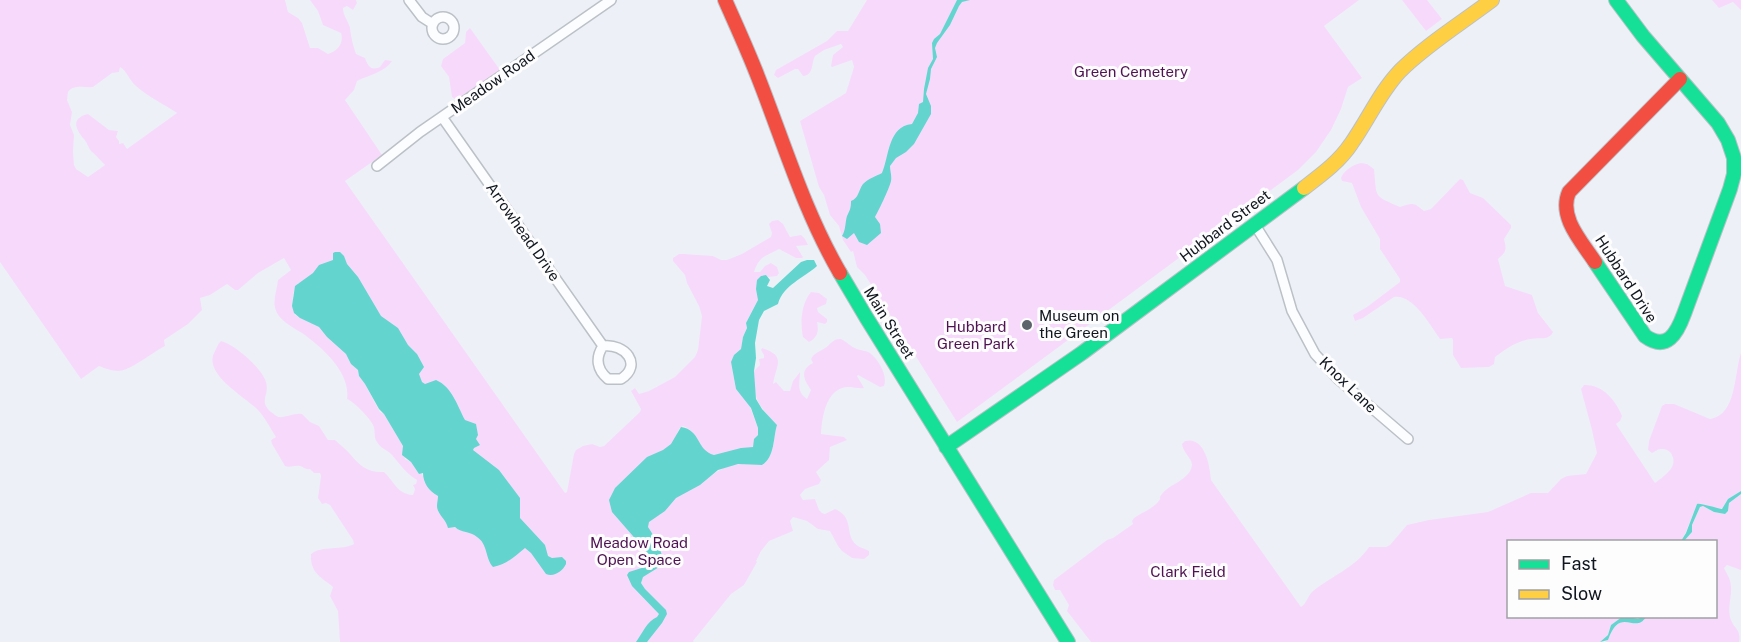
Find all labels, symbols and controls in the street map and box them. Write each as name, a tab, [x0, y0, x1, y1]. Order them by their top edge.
street label: Meadow Road	[448, 47, 538, 117]
park label: Green Cemetery	[1074, 63, 1188, 80]
street label: Arrowhead Drive	[483, 179, 564, 284]
street label: Hubbard Street	[1176, 186, 1273, 265]
street label: Hubbard Drive	[1592, 232, 1661, 326]
street label: Main Street	[861, 284, 918, 362]
place label: Museum on the Green	[1039, 307, 1119, 341]
park label: Hubbard Green Park	[937, 318, 1015, 352]
marker: Museum on the Green	[1020, 318, 1034, 332]
street label: Knox Lane	[1316, 353, 1380, 416]
park label: Meadow Road Open Space	[590, 534, 688, 568]
legend	[1507, 540, 1717, 618]
text: Fast	[1561, 553, 1597, 574]
park label: Clark Field	[1150, 563, 1226, 580]
text: Slow	[1561, 583, 1602, 604]

